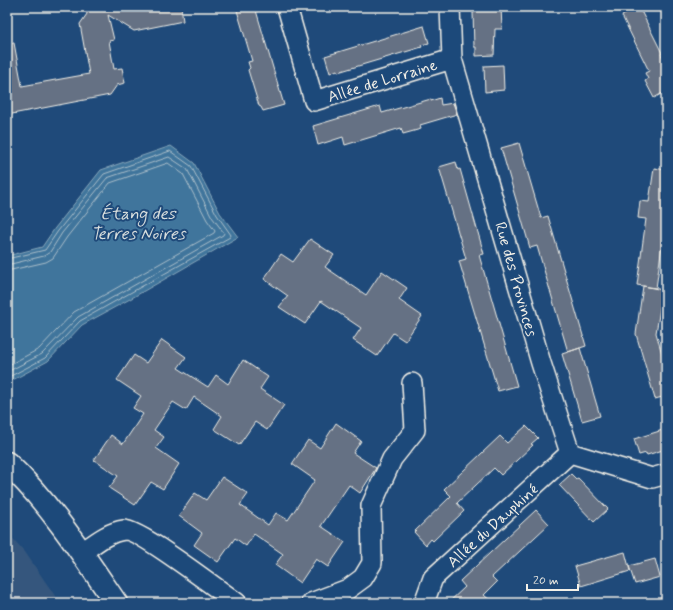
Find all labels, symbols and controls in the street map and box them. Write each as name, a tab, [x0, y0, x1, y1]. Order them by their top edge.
street label: Allée de Lorraine	[325, 55, 440, 108]
water label: Étang des Terres Noires	[91, 203, 187, 245]
street label: Rue des Provinces	[489, 220, 542, 339]
street label: Allée du Dauphiné	[443, 480, 543, 573]
scale bar	[527, 566, 578, 592]
text: 20 m	[533, 573, 559, 589]

